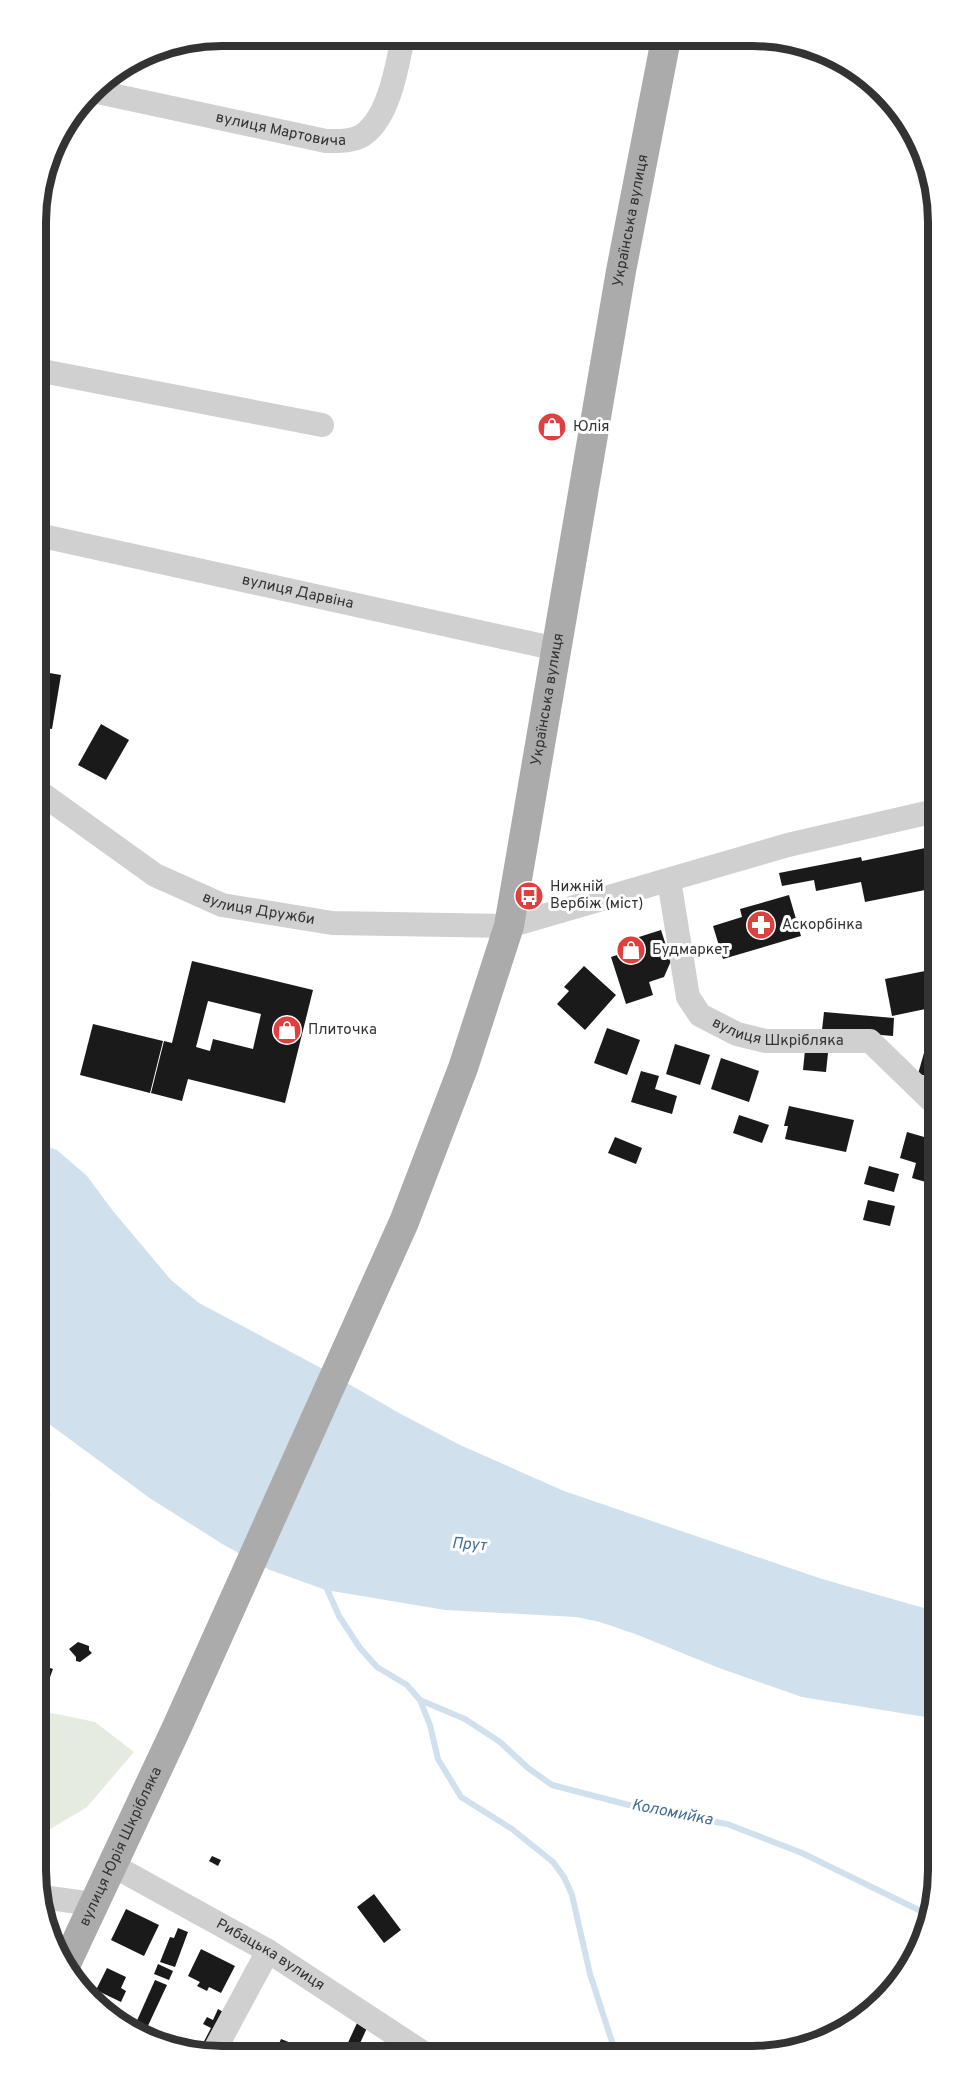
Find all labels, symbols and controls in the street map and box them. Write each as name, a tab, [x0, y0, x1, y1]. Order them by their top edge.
street label: вулиця Мартовича	[214, 108, 346, 151]
street label: Українська вулиця	[609, 153, 653, 288]
shop icon: Юлія	[536, 411, 568, 443]
place label: Юлія	[573, 418, 610, 437]
street label: вулиця Дарвіна	[240, 571, 355, 614]
street label: Українська вулиця	[527, 632, 568, 767]
place label: Нижній Вербіж (міст)	[550, 878, 643, 914]
bus stop icon: Нижній Вербіж (міст)	[513, 880, 545, 912]
street label: вулиця Дружби	[199, 888, 316, 930]
pharmacy icon: Аскорбінка	[745, 909, 777, 941]
place label: Аскорбінка	[782, 916, 863, 935]
shop icon: Будмаркет	[615, 934, 647, 966]
place label: Будмаркет	[652, 941, 729, 960]
street label: вулиця Шкрібляка	[709, 1013, 844, 1051]
shop icon: Плиточка	[271, 1014, 303, 1046]
place label: Плиточка	[308, 1021, 377, 1040]
water label: Прут	[451, 1534, 489, 1556]
street label: вулиця Юрія Шкрібляка	[75, 1764, 166, 1930]
water label: Коломийка	[630, 1795, 715, 1831]
street label: Рибацька вулиця	[213, 1915, 328, 1995]

